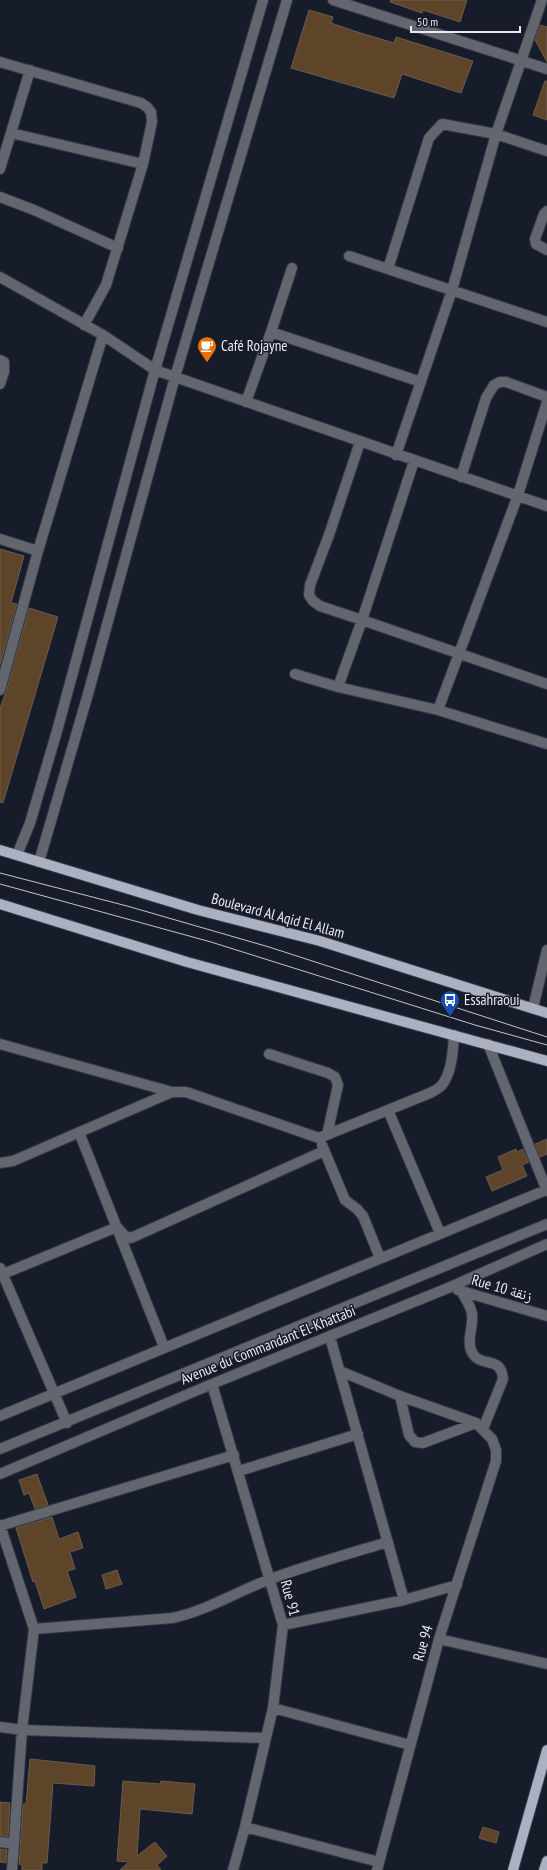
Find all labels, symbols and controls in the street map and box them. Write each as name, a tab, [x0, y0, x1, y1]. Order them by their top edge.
scale bar	[411, 8, 520, 34]
text: 50 m	[417, 14, 438, 29]
cafe icon: Café Rojayne	[196, 335, 218, 363]
place label: Café Rojayne	[221, 336, 288, 355]
street label: Boulevard Al Aqid El Allam	[210, 889, 347, 942]
bus stop icon: Essahraoui	[439, 989, 461, 1017]
place label: Essahraoui	[464, 990, 520, 1009]
street label: Rue 10 زنقة	[470, 1270, 535, 1305]
street label: Avenue du Commandant El-Khattabi	[178, 1301, 358, 1388]
street label: Rue 91	[277, 1578, 304, 1618]
street label: Rue 94	[408, 1622, 437, 1663]

